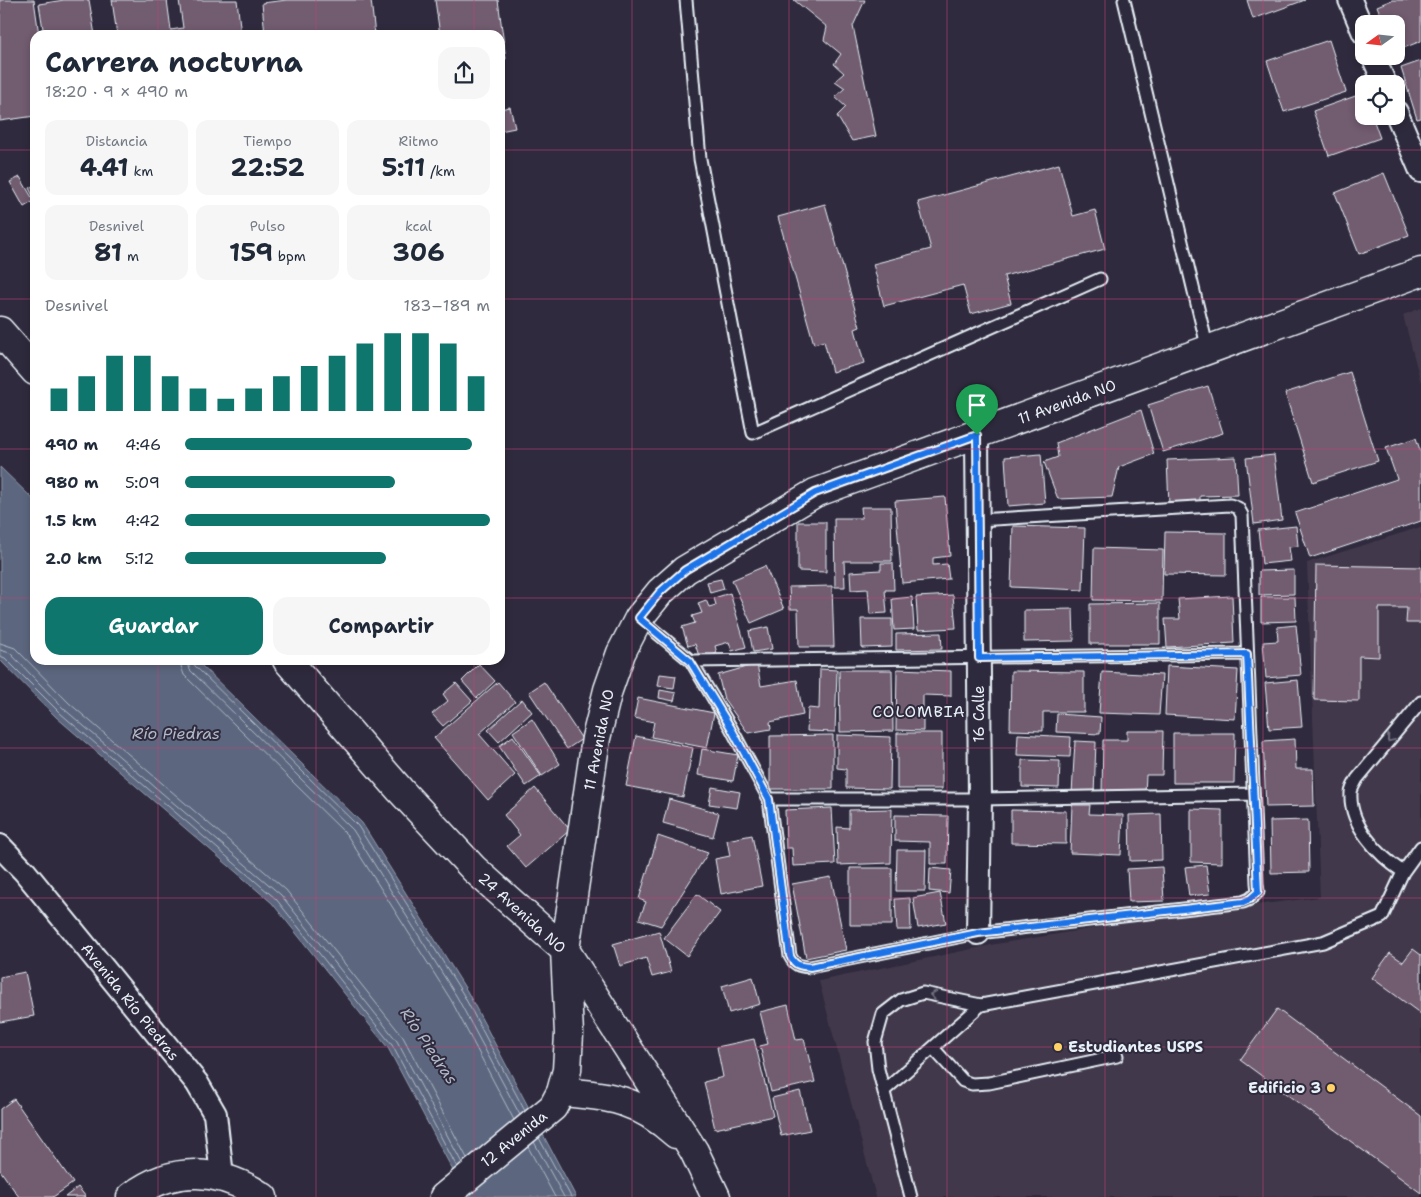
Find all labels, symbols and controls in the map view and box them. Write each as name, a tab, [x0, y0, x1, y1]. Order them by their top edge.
north arrow	[1355, 15, 1405, 65]
map controls	[1355, 15, 1405, 125]
text: Carrera nocturna	[45, 43, 303, 81]
button: share	[438, 47, 490, 99]
button: locate	[1355, 75, 1405, 125]
text: 18:20 · 9 × 490 m	[45, 81, 188, 102]
text: Distancia	[86, 132, 147, 150]
text: Tiempo	[243, 132, 292, 150]
text: Ritmo	[399, 132, 438, 150]
text: 4.41	[80, 150, 129, 184]
text: 22:52	[230, 150, 305, 184]
text: 5:11	[382, 150, 425, 184]
text: km	[129, 162, 153, 180]
text: /km	[425, 162, 455, 180]
text: Desnivel	[89, 217, 144, 235]
text: Pulso	[250, 217, 285, 235]
text: kcal	[405, 217, 432, 235]
text: 81	[94, 235, 122, 269]
text: 159	[229, 235, 273, 269]
text: 306	[392, 235, 445, 269]
text: m	[122, 247, 139, 265]
text: bpm	[273, 247, 306, 265]
text: Desnivel	[45, 295, 108, 316]
text: 183–189 m	[404, 295, 490, 316]
street label: 11 Avenida NO	[1015, 375, 1119, 429]
pin	[956, 384, 998, 435]
icon: arrive	[963, 391, 991, 419]
text: 490 m	[45, 434, 98, 455]
text: 4:46	[125, 434, 161, 455]
text: 980 m	[45, 472, 99, 493]
text: 5:09	[125, 472, 160, 493]
text: 1.5 km	[45, 510, 97, 531]
text: 4:42	[125, 510, 160, 531]
text: 2.0 km	[45, 548, 102, 569]
text: 5:12	[125, 548, 155, 569]
button: Guardar	[45, 597, 263, 655]
button: Compartir	[273, 597, 490, 655]
street label: 16 Calle	[969, 685, 989, 743]
street label: 11 Avenida NO	[579, 687, 619, 793]
district label: COLOMBIA	[872, 701, 966, 722]
water label: Río Piedras	[132, 723, 220, 744]
one-way arrow	[1386, 734, 1395, 743]
street label: 24 Avenida NO	[474, 868, 570, 958]
street label: Avenida Río Piedras	[76, 939, 184, 1065]
one-way arrow	[929, 990, 938, 1001]
water label: Río Piedras	[396, 1004, 462, 1088]
place label: Estudiantes USPS	[1068, 1037, 1204, 1057]
marker: Estudiantes USPS	[1052, 1041, 1064, 1053]
place label: Edificio 3	[1248, 1078, 1321, 1098]
marker: Edificio 3	[1325, 1082, 1337, 1094]
street label: 12 Avenida	[477, 1106, 552, 1172]

